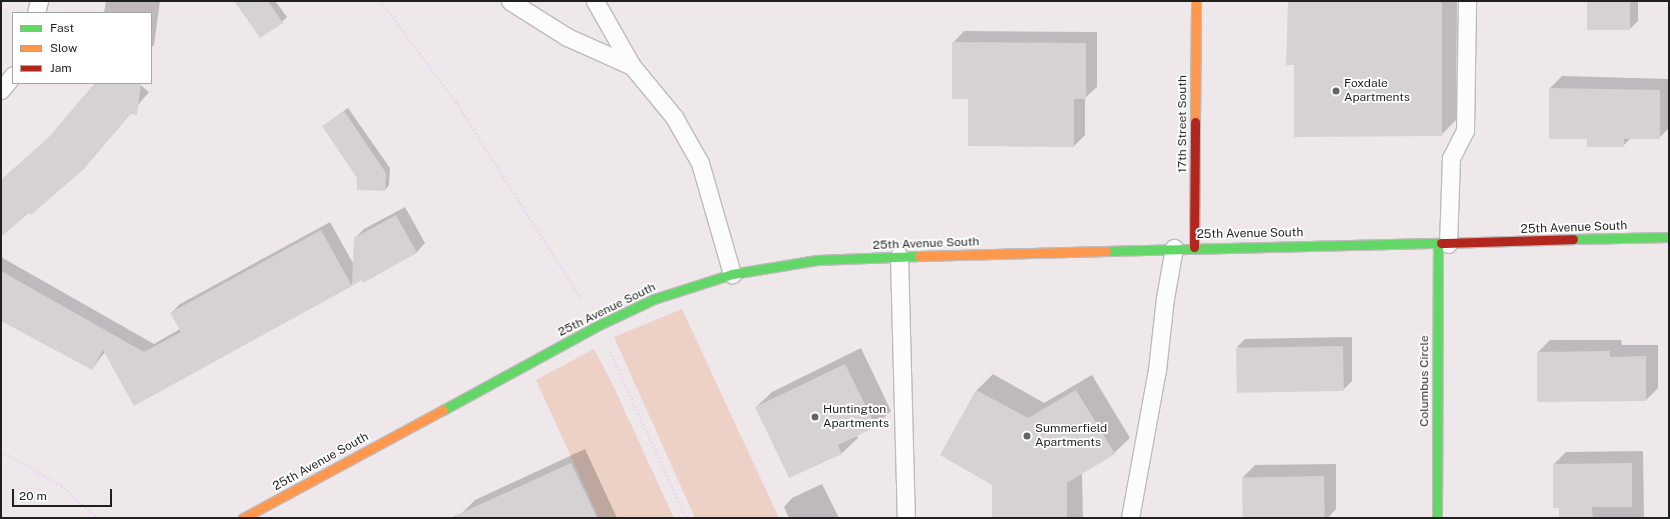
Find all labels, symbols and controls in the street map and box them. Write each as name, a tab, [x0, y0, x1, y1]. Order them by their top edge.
legend	[12, 12, 152, 84]
text: Fast	[50, 21, 74, 35]
text: Slow	[50, 41, 77, 55]
text: Jam	[50, 61, 72, 75]
street label: 17th Street South	[1176, 75, 1190, 173]
place label: Foxdale Apartments	[1344, 77, 1410, 105]
marker: Foxdale Apartments	[1331, 86, 1341, 96]
street label: 25th Avenue South	[1520, 219, 1628, 237]
street label: 25th Avenue South	[1196, 226, 1304, 242]
street label: 25th Avenue South	[872, 235, 980, 253]
street label: 25th Avenue South	[556, 280, 658, 340]
street label: Columbus Circle	[1418, 335, 1432, 427]
place label: Huntington Apartments	[823, 403, 889, 431]
marker: Huntington Apartments	[810, 412, 820, 422]
place label: Summerfield Apartments	[1035, 422, 1107, 450]
street label: 25th Avenue South	[271, 430, 371, 494]
marker: Summerfield Apartments	[1022, 431, 1032, 441]
scale bar	[14, 481, 114, 507]
text: 20 m	[19, 489, 47, 503]

